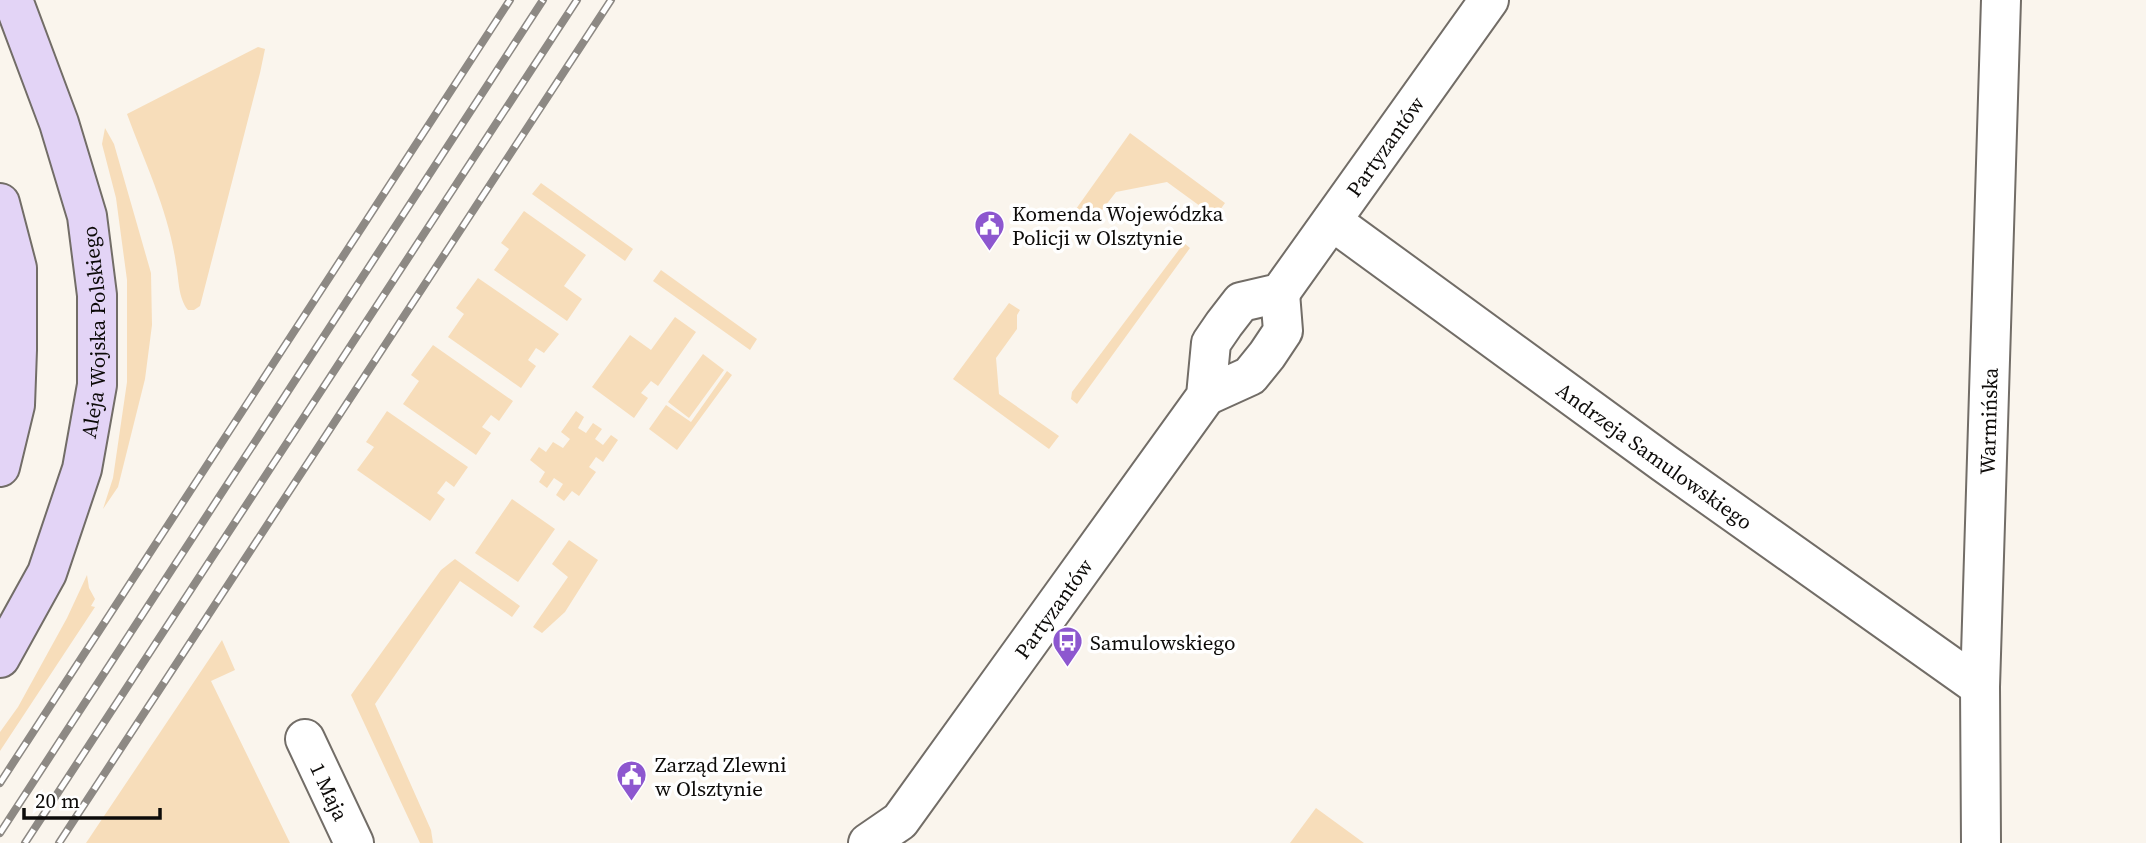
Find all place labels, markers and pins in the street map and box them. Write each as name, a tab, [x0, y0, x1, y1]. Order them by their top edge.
place label: Komenda Wojewódzka Policji w Olsztynie	[1012, 199, 1224, 252]
public building icon: Komenda Wojewódzka Policji w Olsztynie	[972, 208, 1006, 252]
bus stop icon: Samulowskiego	[1050, 625, 1084, 669]
place label: Samulowskiego	[1090, 628, 1236, 657]
place label: Zarząd Zlewni w Olsztynie	[655, 750, 786, 803]
public building icon: Zarząd Zlewni w Olsztynie	[615, 759, 649, 803]

